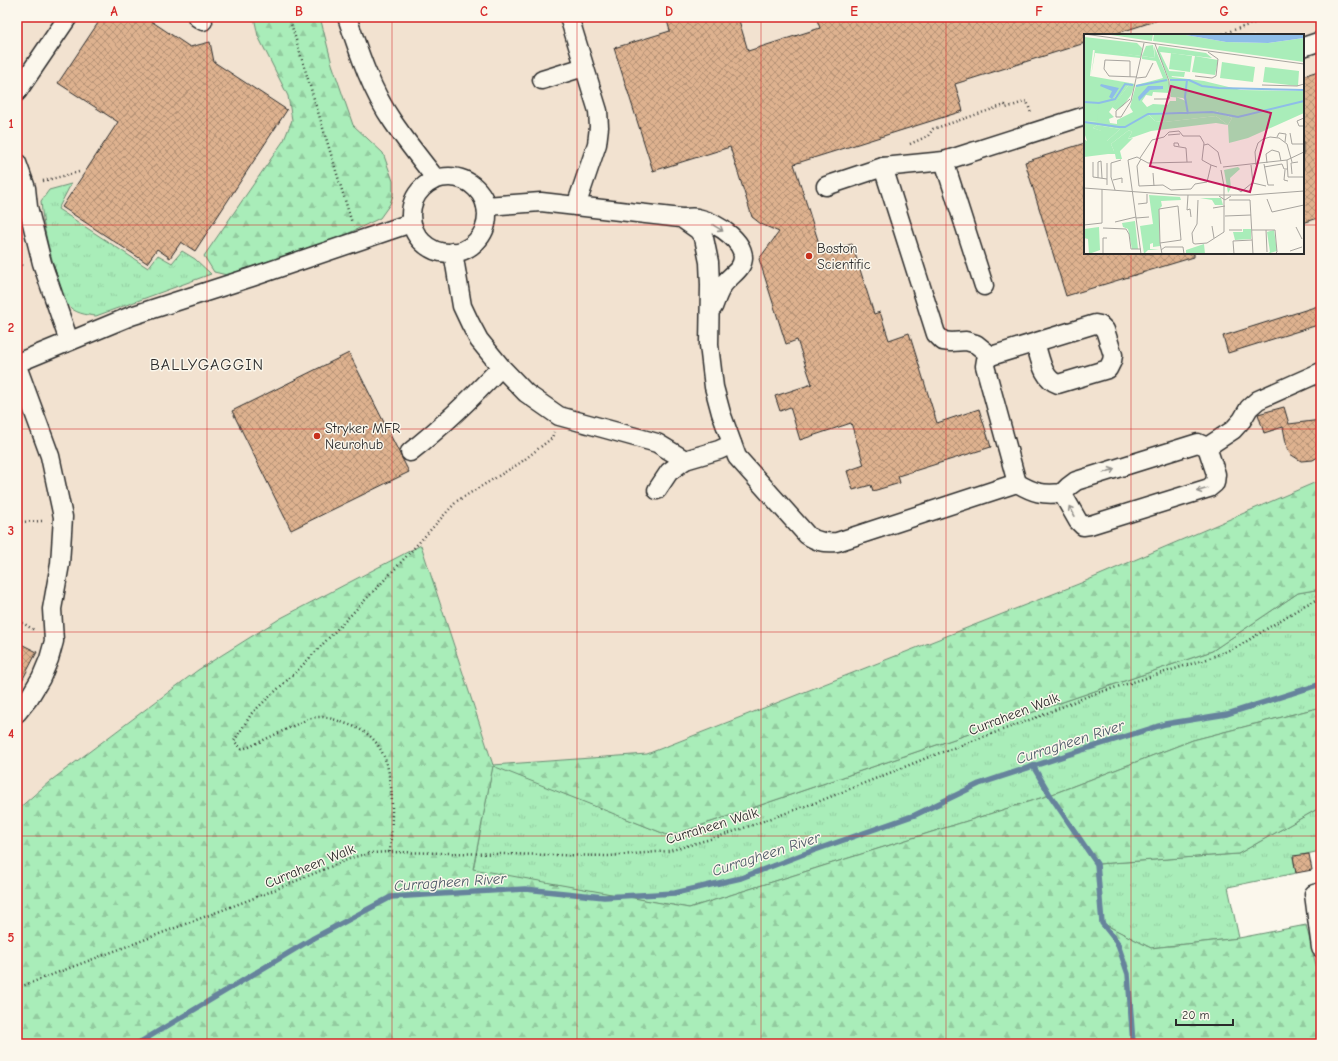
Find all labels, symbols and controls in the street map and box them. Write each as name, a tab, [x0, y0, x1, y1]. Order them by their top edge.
text: A	[110, 4, 118, 19]
text: B	[295, 4, 303, 19]
text: C	[480, 4, 488, 19]
text: D	[665, 4, 673, 19]
text: E	[850, 4, 858, 19]
text: F	[1035, 4, 1043, 19]
text: G	[1219, 4, 1229, 19]
inset map	[1084, 34, 1304, 254]
text: 1	[8, 116, 14, 131]
one-way arrow	[712, 224, 724, 232]
place label: Boston Scientific	[817, 240, 871, 273]
marker: Boston Scientific	[804, 251, 814, 261]
text: 2	[8, 320, 14, 335]
district label: BALLYGAGGIN	[150, 356, 264, 374]
place label: Stryker MFR Neurohub	[325, 420, 400, 453]
marker: Stryker MFR Neurohub	[312, 431, 322, 441]
one-way arrow	[1102, 467, 1115, 474]
one-way arrow	[1196, 487, 1209, 494]
one-way arrow	[1067, 505, 1075, 517]
text: 3	[8, 523, 14, 538]
street label: Curraheen Walk	[966, 689, 1062, 739]
water label: Curragheen River	[1014, 716, 1127, 768]
text: 4	[8, 726, 14, 741]
street label: Curraheen Walk	[664, 804, 761, 848]
water label: Curragheen River	[710, 828, 823, 880]
street label: Curraheen Walk	[262, 840, 358, 892]
water label: Curragheen River	[393, 869, 508, 895]
text: 5	[8, 930, 15, 945]
scale bar	[1176, 1001, 1233, 1027]
text: 20 m	[1182, 1008, 1210, 1022]

